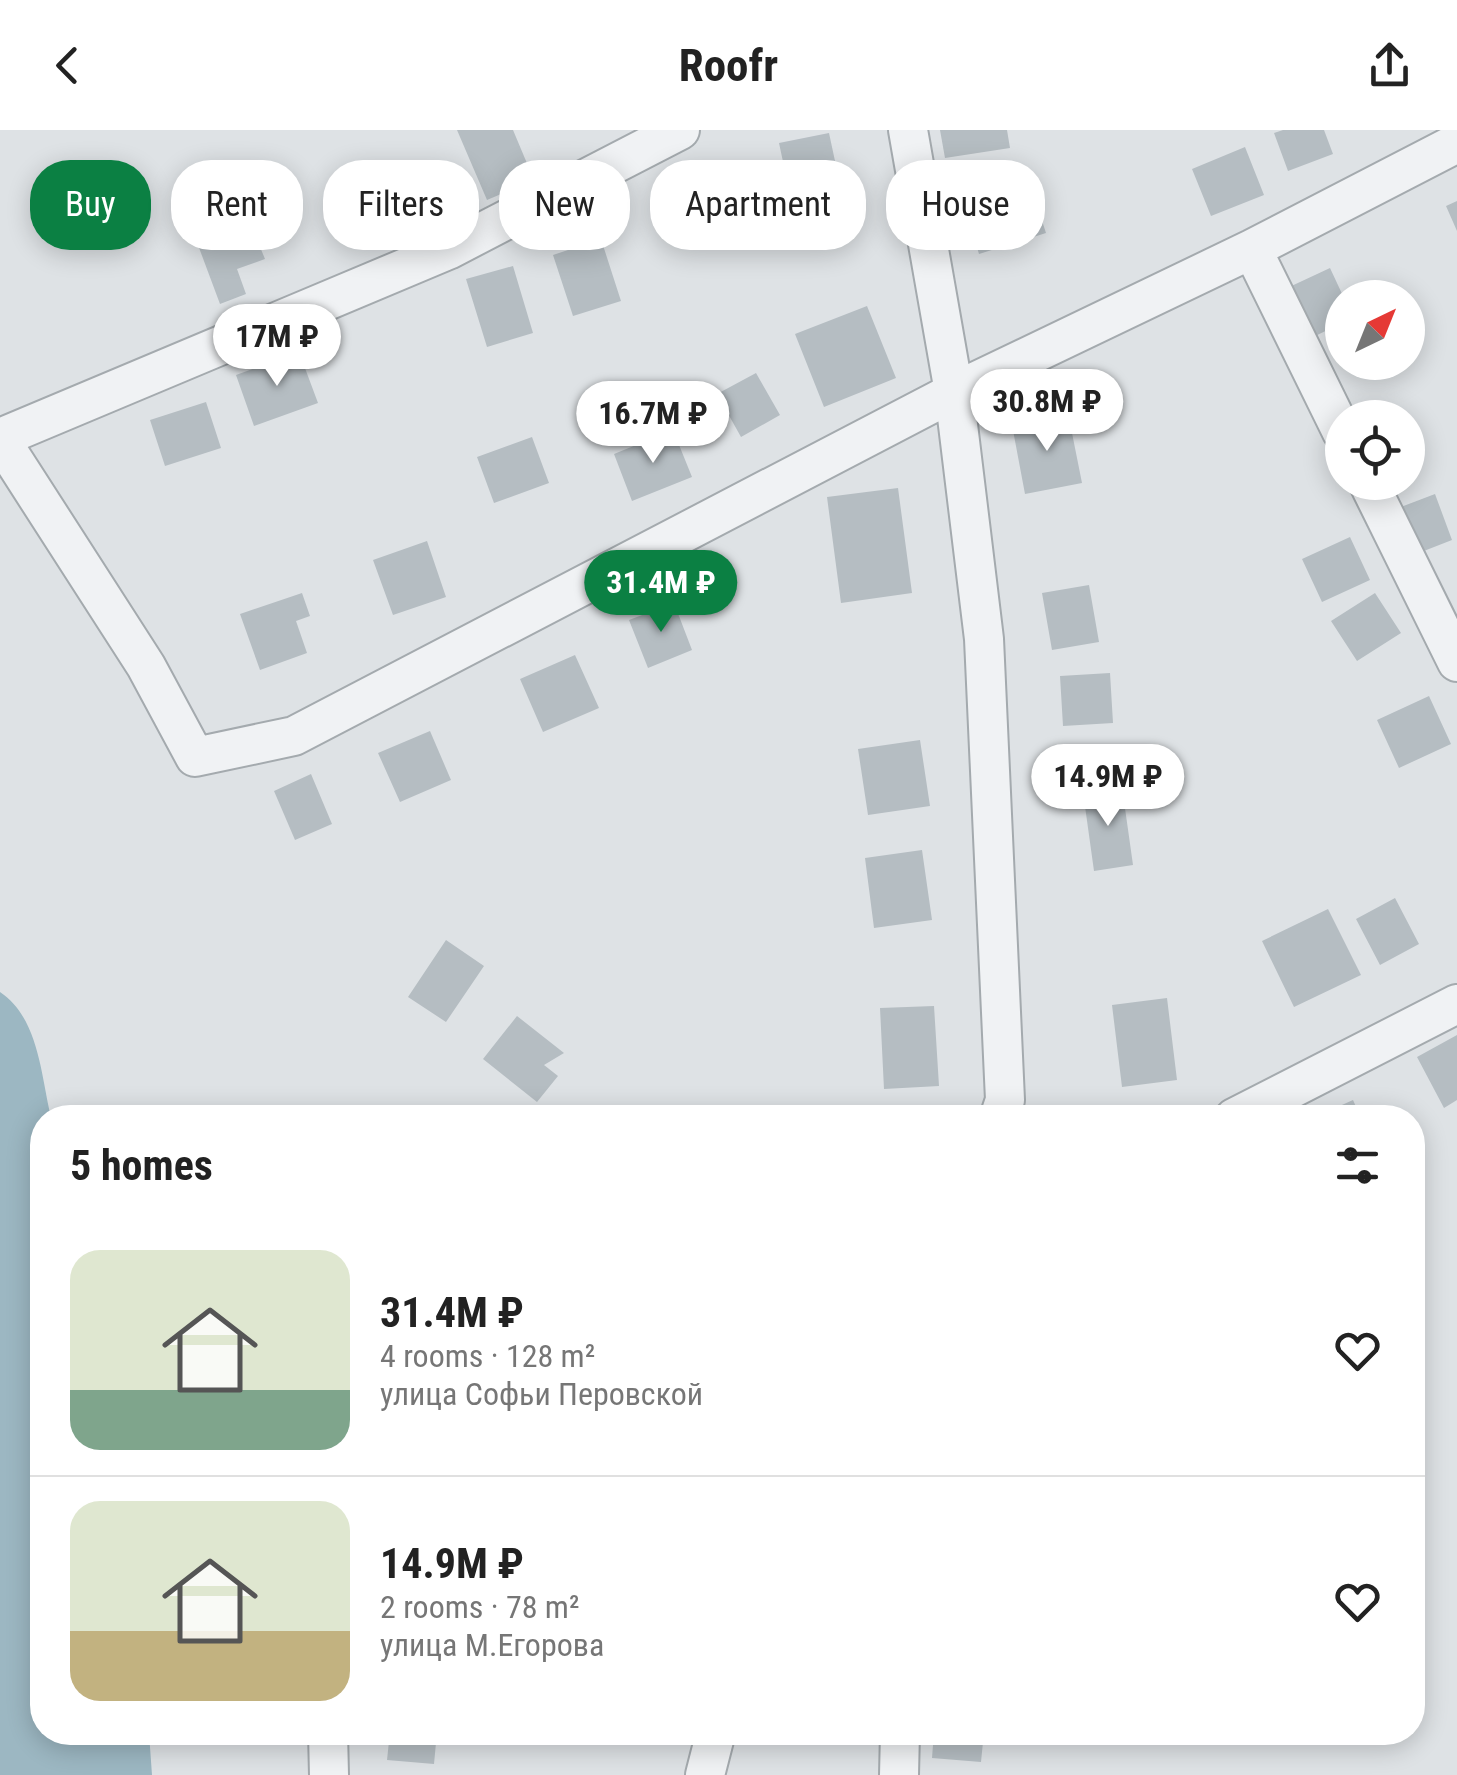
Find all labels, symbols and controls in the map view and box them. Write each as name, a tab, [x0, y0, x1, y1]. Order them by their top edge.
icon: back	[40, 38, 95, 93]
icon: share	[1362, 38, 1417, 93]
text: Roofr	[679, 39, 778, 92]
chip: Buy	[30, 160, 151, 250]
chip: Rent	[171, 160, 303, 250]
chip: Filters	[323, 160, 479, 250]
chip: New	[499, 160, 630, 250]
chip: Apartment	[650, 160, 866, 250]
chip: House	[886, 160, 1045, 250]
north arrow	[1325, 280, 1425, 380]
map controls	[1325, 280, 1425, 500]
pin: 17M ₽	[207, 304, 347, 389]
text: 17M ₽	[235, 317, 319, 355]
pin: 30.8M ₽	[955, 369, 1139, 454]
pin: 16.7M ₽	[561, 381, 745, 466]
text: 30.8M ₽	[992, 382, 1102, 420]
text: 16.7M ₽	[598, 394, 708, 432]
button: locate	[1325, 400, 1425, 500]
pin: 31.4M ₽	[569, 550, 753, 635]
text: 31.4M ₽	[606, 563, 716, 601]
pin: 14.9M ₽	[1016, 744, 1200, 829]
text: 14.9M ₽	[1053, 757, 1163, 795]
icon: filters	[1330, 1138, 1385, 1193]
text: 5 homes	[70, 1141, 213, 1190]
text: 31.4M ₽	[380, 1288, 524, 1337]
icon: home	[150, 1290, 270, 1410]
icon: heart	[1330, 1323, 1385, 1378]
text: 4 rooms · 128 m²	[380, 1337, 595, 1375]
text: улица Софьи Перовской	[380, 1375, 703, 1413]
text: 14.9M ₽	[380, 1539, 524, 1588]
icon: home	[150, 1541, 270, 1661]
icon: heart	[1330, 1574, 1385, 1629]
text: 2 rooms · 78 m²	[380, 1588, 579, 1626]
text: улица М.Егорова	[380, 1626, 604, 1664]

